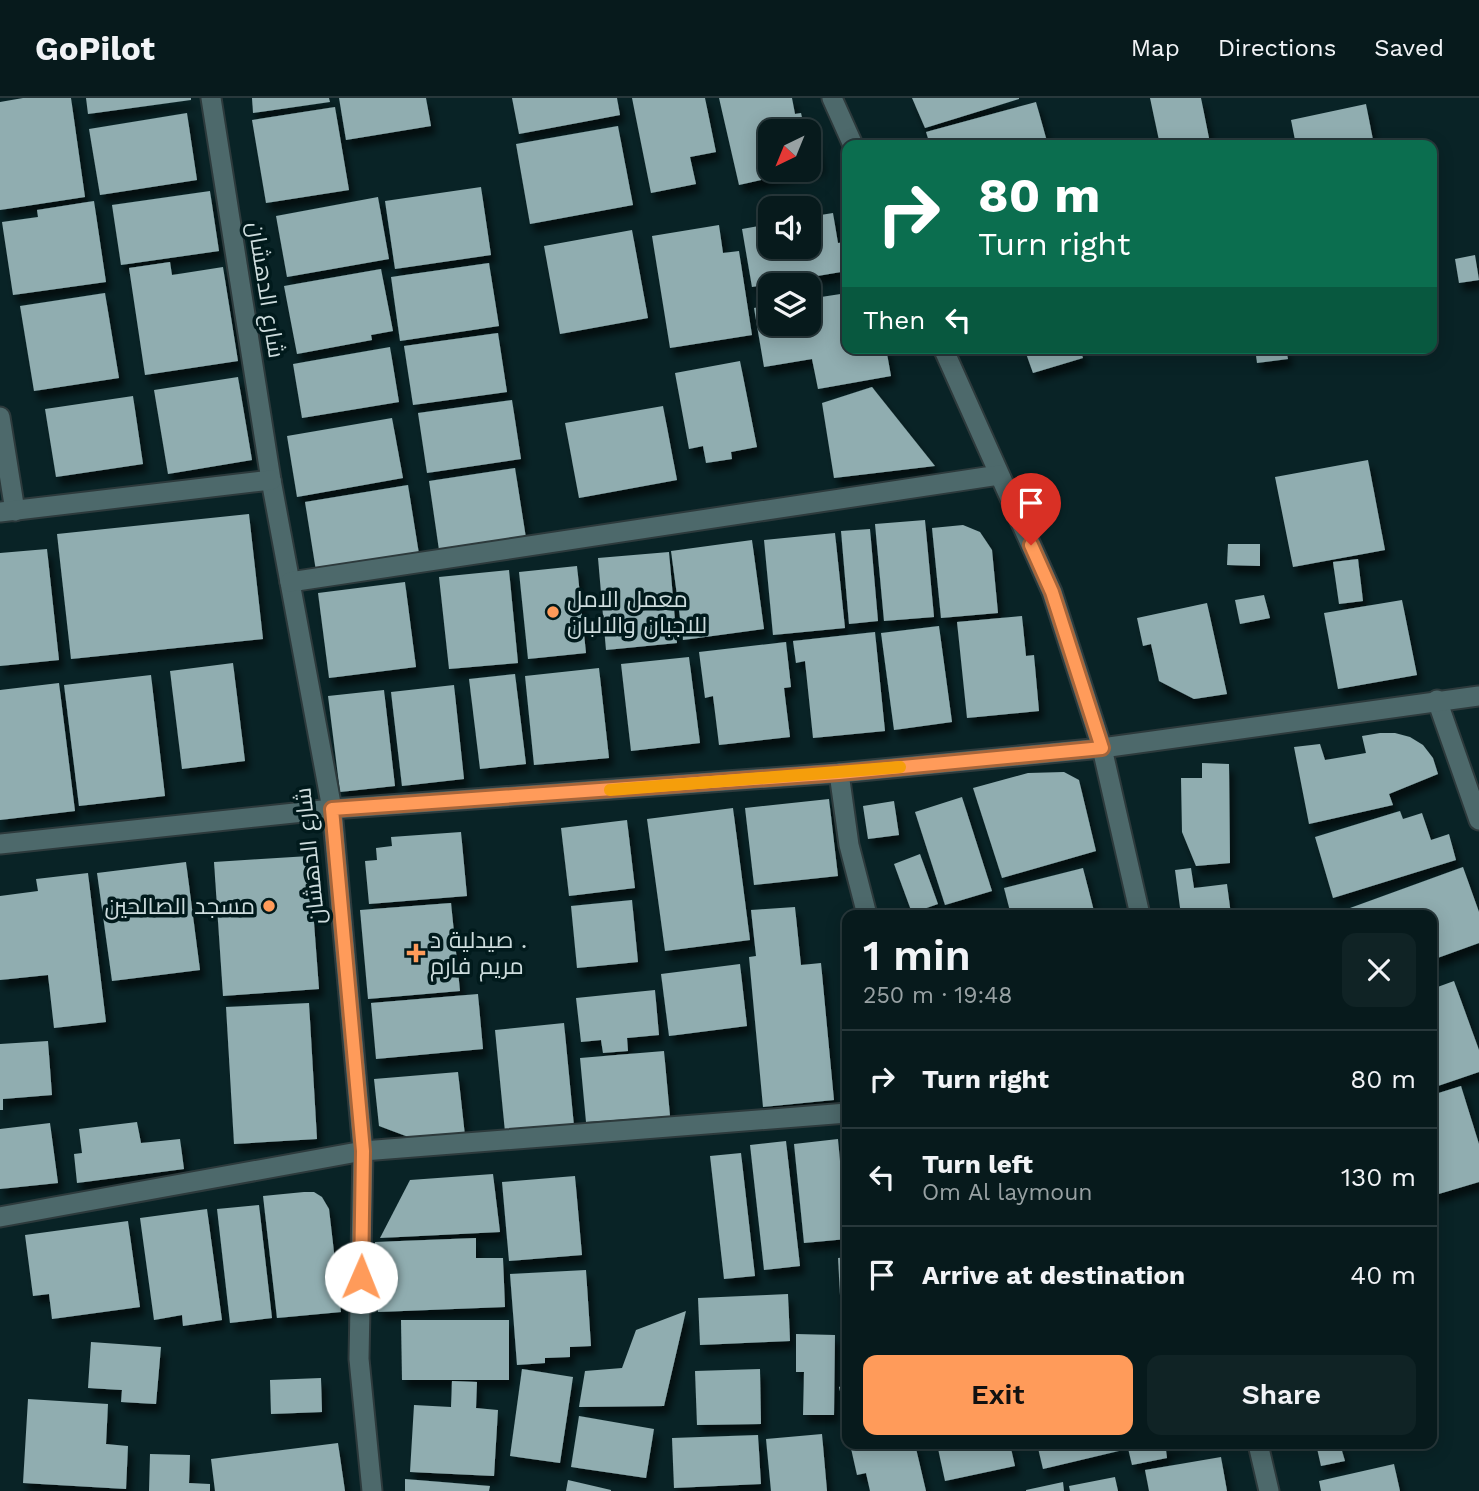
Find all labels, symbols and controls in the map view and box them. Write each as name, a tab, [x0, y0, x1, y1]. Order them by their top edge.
text: GoPilot	[35, 29, 155, 68]
text: Map	[1131, 34, 1180, 62]
text: Directions	[1218, 34, 1336, 62]
text: Saved	[1374, 34, 1444, 62]
north arrow	[758, 119, 821, 182]
map controls	[758, 119, 821, 336]
text: 80 m	[978, 166, 1100, 224]
icon: right	[863, 168, 954, 259]
button: sound	[758, 196, 821, 259]
street label: شارع الدهشان	[240, 220, 290, 360]
text: Turn right	[978, 225, 1130, 263]
button: layers	[758, 273, 821, 336]
icon: left	[939, 301, 977, 339]
text: Then	[863, 305, 925, 335]
pin	[1001, 473, 1061, 545]
icon: arrive	[1012, 484, 1050, 522]
place label: معمل الامل للاجبان والالبان	[567, 586, 707, 639]
marker: معمل الامل للاجبان والالبان	[545, 604, 561, 620]
street label: شارع الدهشان	[289, 786, 333, 926]
place label: مسجد الصالحين	[104, 893, 255, 920]
marker: مسجد الصالحين	[261, 898, 277, 914]
place label: صيدلية د . مريم فارم	[430, 927, 527, 982]
text: 1 min	[863, 931, 971, 980]
button: close	[1342, 933, 1416, 1007]
marker: صيدلية د . مريم فارم	[408, 945, 424, 961]
text: 250 m · 19:48	[863, 982, 1012, 1009]
icon: right	[863, 1060, 901, 1098]
text: Turn right	[922, 1064, 1049, 1094]
text: 80 m	[1350, 1064, 1416, 1094]
text: Turn left	[922, 1149, 1033, 1179]
icon: left	[863, 1158, 901, 1196]
text: 130 m	[1341, 1162, 1416, 1192]
text: Om Al laymoun	[922, 1179, 1093, 1206]
position arrow	[324, 1240, 398, 1314]
icon: arrive	[863, 1256, 901, 1294]
text: Arrive at destination	[922, 1260, 1185, 1290]
text: 40 m	[1350, 1260, 1416, 1290]
button: Exit	[863, 1355, 1133, 1435]
button: Share	[1147, 1355, 1416, 1435]

